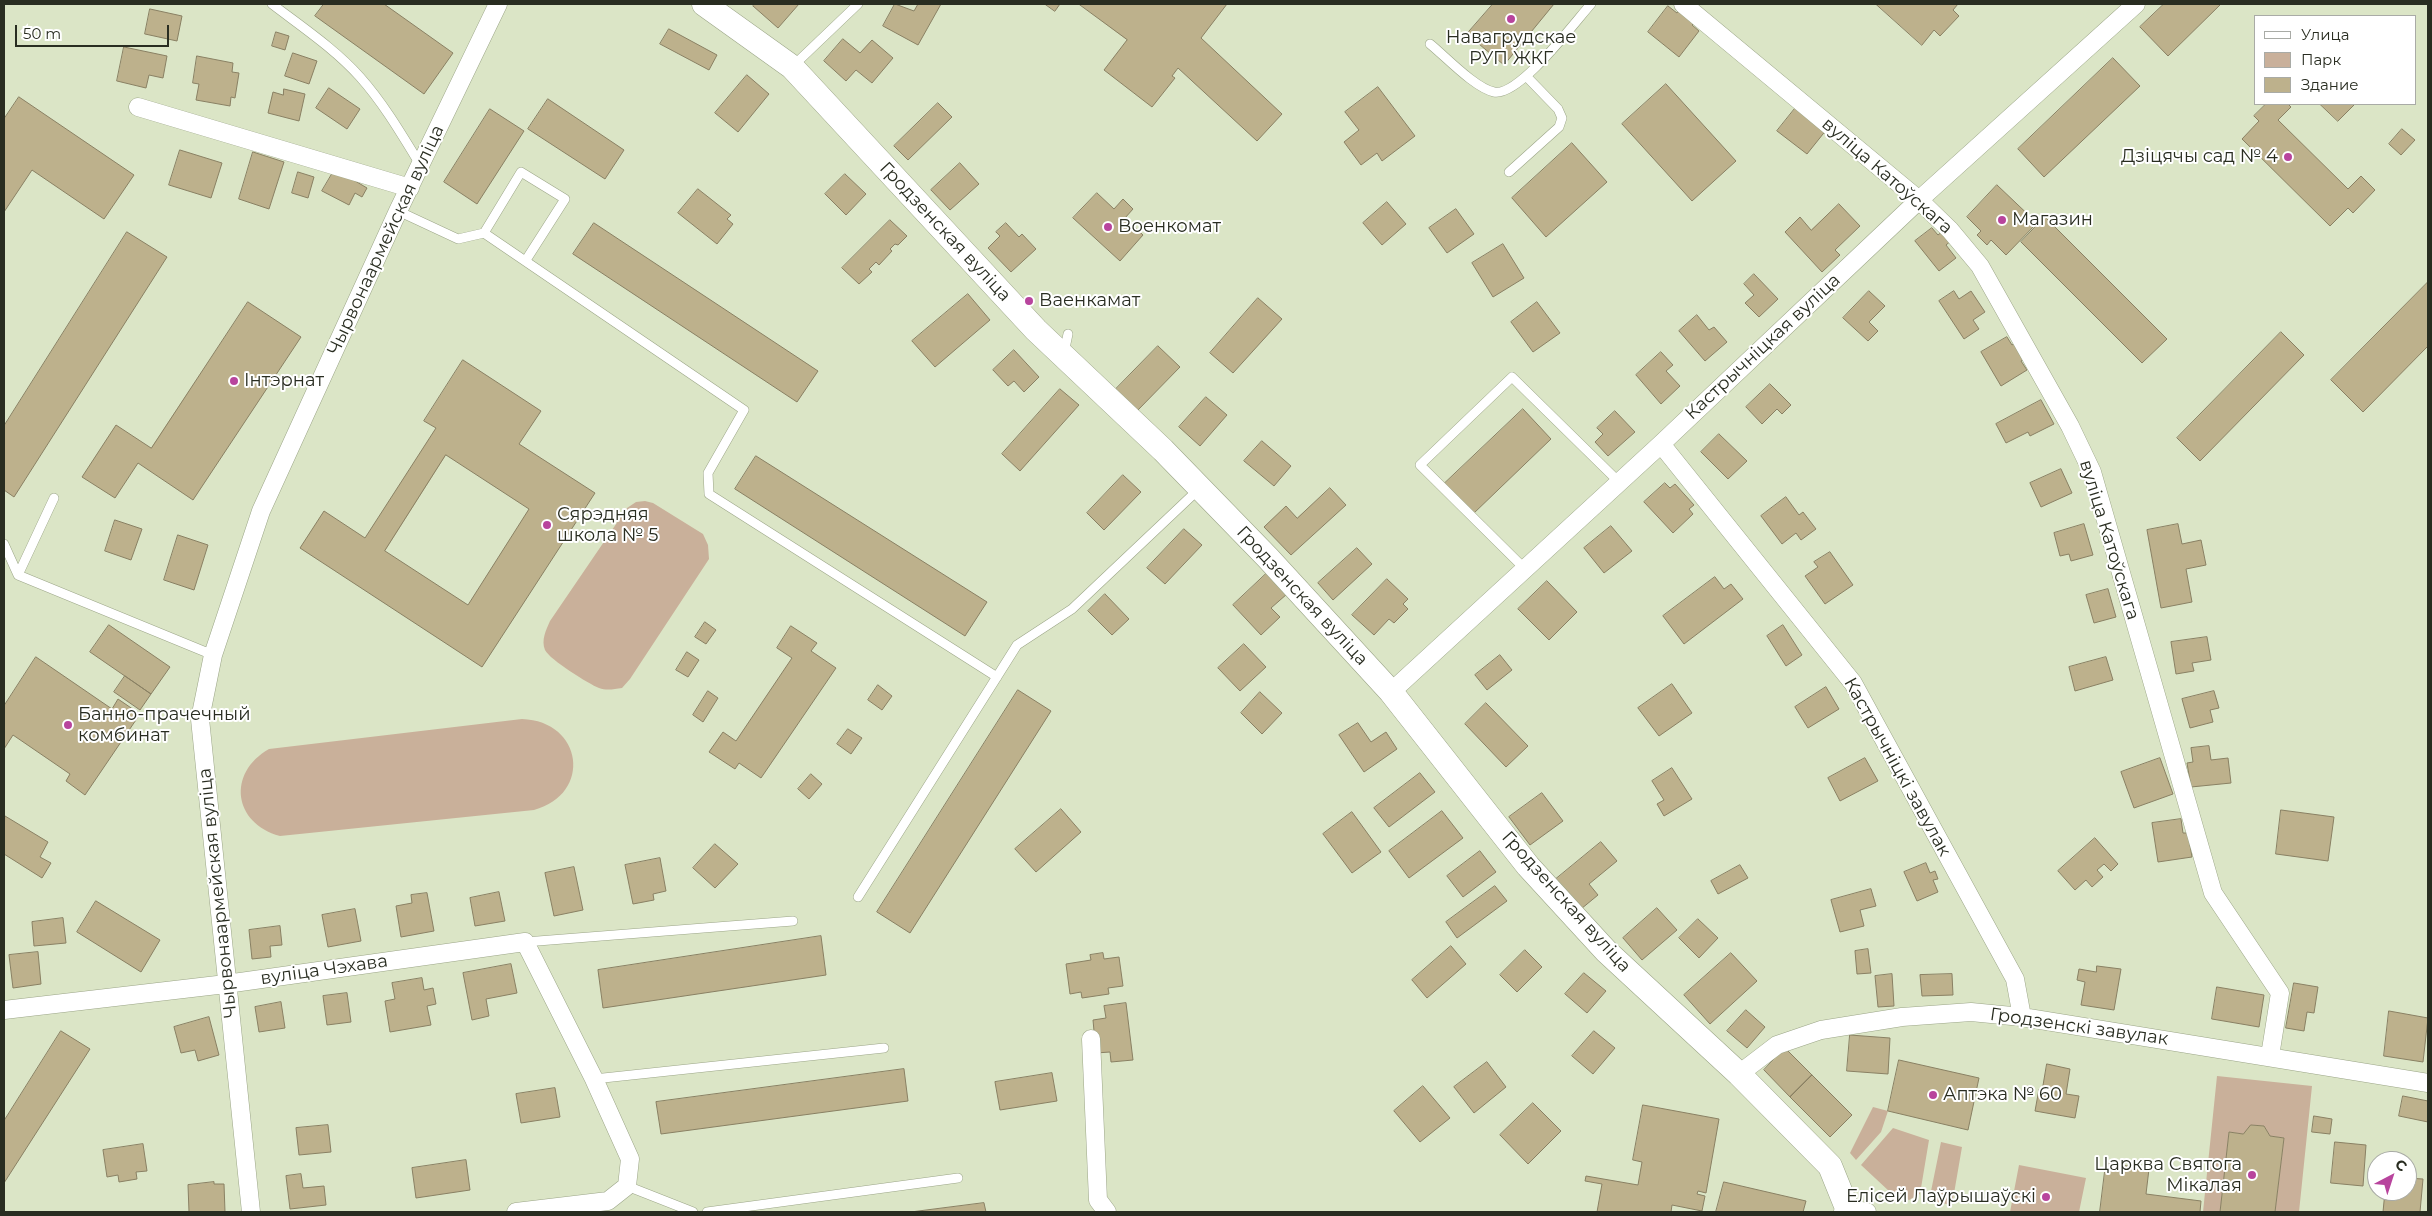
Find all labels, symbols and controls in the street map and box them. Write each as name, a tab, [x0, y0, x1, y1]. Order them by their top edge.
marker: Навагрудскае РУП ЖКГ	[1505, 13, 1517, 25]
scale bar	[18, 15, 171, 47]
legend	[2254, 15, 2417, 105]
text: 50 m	[23, 24, 61, 43]
text: Улица	[2301, 25, 2349, 44]
place label: Навагрудскае РУП ЖКГ	[1446, 27, 1576, 70]
text: Парк	[2301, 50, 2341, 69]
text: Здание	[2301, 75, 2359, 94]
street label: вуліца Катоўскага	[1817, 113, 1957, 239]
street label: Чырвонаармейская вуліца	[323, 122, 449, 358]
place label: Дзіцячы сад № 4	[2121, 146, 2278, 168]
marker: Дзіцячы сад № 4	[2282, 151, 2294, 163]
street label: Гродзенская вуліца	[875, 158, 1015, 306]
place label: Магазин	[2012, 209, 2093, 231]
marker: Магазин	[1996, 214, 2008, 226]
place label: Военкомат	[1118, 216, 1221, 238]
marker: Военкомат	[1102, 221, 1114, 233]
street label: Кастрычніцкая вуліца	[1681, 270, 1845, 424]
place label: Ваенкамат	[1039, 290, 1140, 312]
marker: Ваенкамат	[1023, 295, 1035, 307]
place label: Інтэрнат	[244, 370, 324, 392]
marker: Інтэрнат	[228, 375, 240, 387]
street label: вуліца Катоўскага	[2074, 457, 2144, 623]
place label: Сярэдняя школа № 5	[557, 504, 658, 546]
marker: Сярэдняя школа № 5	[541, 519, 553, 531]
street label: Гродзенская вуліца	[1232, 522, 1372, 670]
street label: Кастрычніцкі завулак	[1839, 674, 1955, 860]
place label: Банно-прачечный комбинат	[78, 704, 251, 746]
marker: Банно-прачечный комбинат	[62, 719, 74, 731]
street label: Чырвонаармейская вуліца	[194, 767, 242, 1019]
street label: Гродзенская вуліца	[1497, 827, 1635, 977]
street label: вуліца Чэхава	[259, 950, 389, 990]
street label: Гродзенскі завулак	[1989, 1004, 2169, 1050]
place label: Аптэка № 60	[1943, 1084, 2062, 1106]
marker: Аптэка № 60	[1927, 1089, 1939, 1101]
north arrow	[2367, 1151, 2417, 1201]
place label: Царква Святога Мікалая	[2094, 1154, 2242, 1196]
text: С	[2391, 1155, 2411, 1175]
marker: Царква Святога Мікалая	[2246, 1169, 2258, 1181]
place label: Елісей Лаўрышаўскі	[1846, 1186, 2036, 1208]
marker: Елісей Лаўрышаўскі	[2040, 1191, 2052, 1203]

